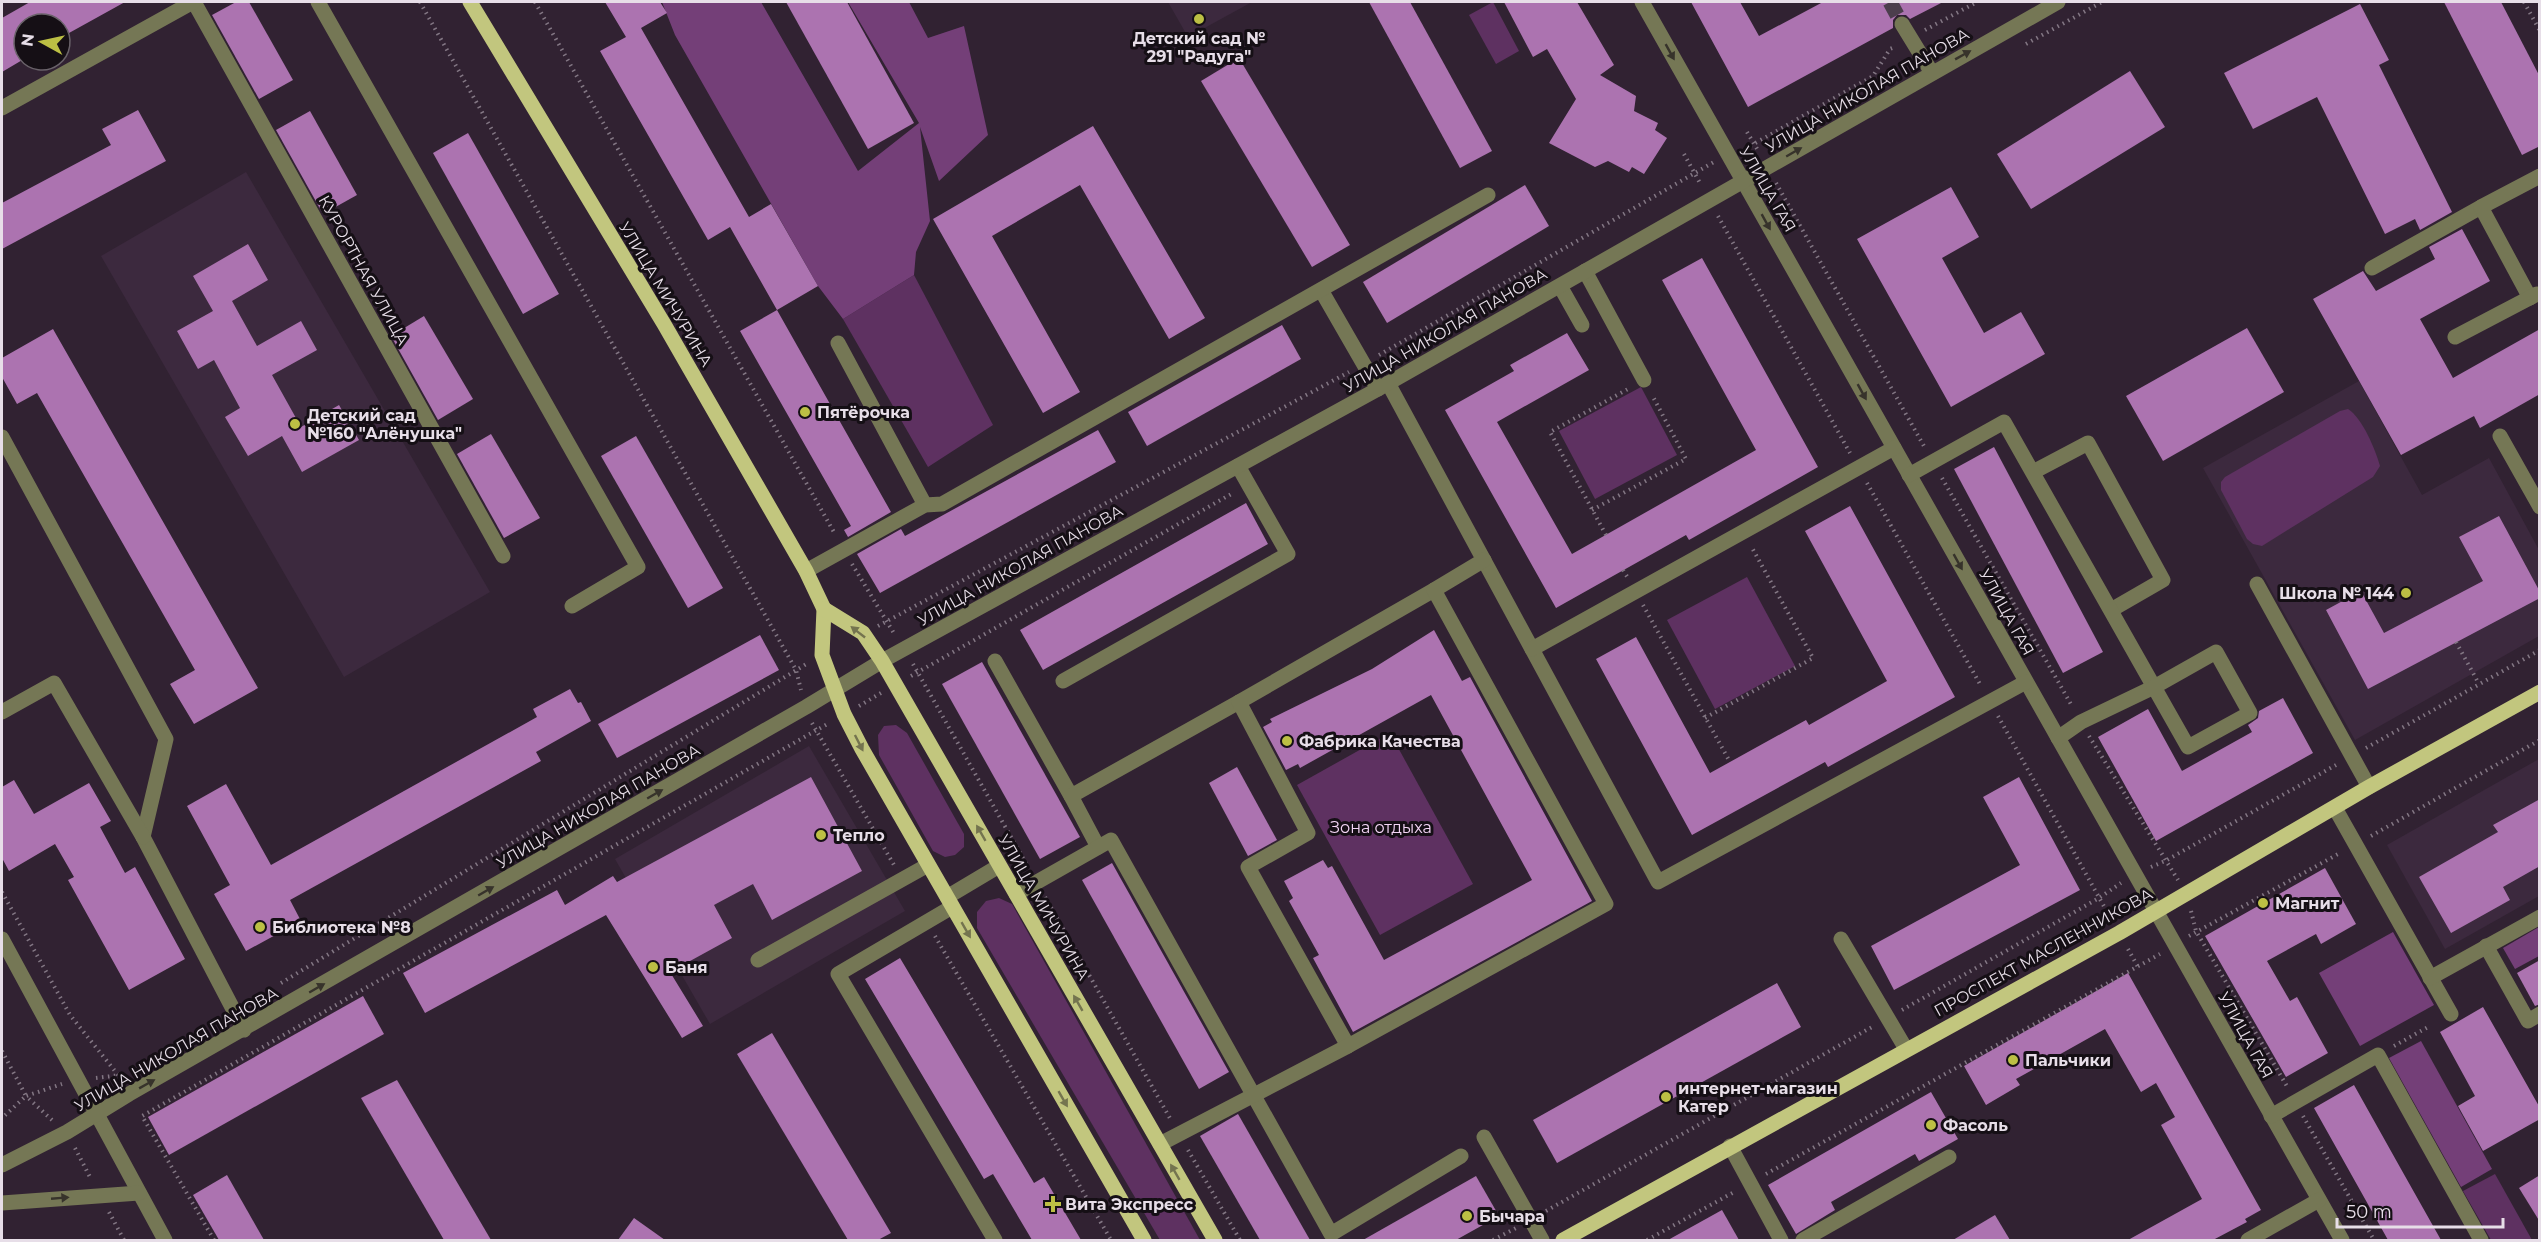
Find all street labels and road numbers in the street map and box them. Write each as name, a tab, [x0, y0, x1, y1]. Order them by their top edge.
street label: УЛИЦА НИКОЛАЯ ПАНОВА	[1762, 24, 1972, 157]
street label: УЛИЦА ГАЯ	[1735, 143, 1800, 235]
street label: КУРОРТНАЯ УЛИЦА	[314, 192, 413, 349]
street label: УЛИЦА МИЧУРИНА	[615, 218, 716, 370]
street label: УЛИЦА НИКОЛАЯ ПАНОВА	[1340, 264, 1550, 397]
street label: УЛИЦА НИКОЛАЯ ПАНОВА	[914, 501, 1126, 630]
street label: УЛИЦА ГАЯ	[1975, 566, 2038, 659]
street label: УЛИЦА НИКОЛАЯ ПАНОВА	[493, 740, 703, 873]
street label: УЛИЦА МИЧУРИНА	[994, 831, 1093, 984]
street label: ПРОСПЕКТ МАСЛЕННИКОВА	[1931, 884, 2156, 1021]
street label: УЛИЦА НИКОЛАЯ ПАНОВА	[71, 983, 281, 1116]
street label: УЛИЦА ГАЯ	[2214, 989, 2277, 1082]

